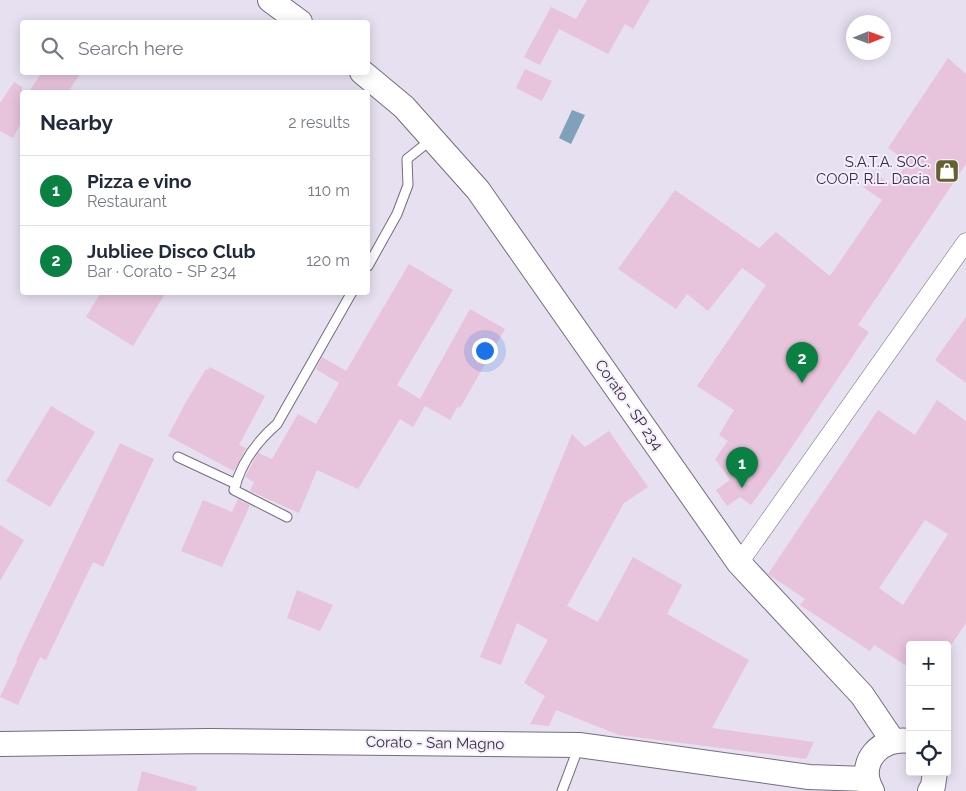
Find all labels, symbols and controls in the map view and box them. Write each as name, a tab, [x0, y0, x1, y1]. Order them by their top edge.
north arrow	[846, 15, 891, 60]
search box	[20, 20, 370, 75]
icon: search	[38, 34, 66, 62]
text: Search here	[78, 37, 184, 59]
text: Nearby	[40, 110, 113, 135]
text: 2 results	[288, 113, 350, 132]
place label: S.A.T.A. SOC. COOP. R.L. Dacia	[816, 153, 930, 188]
shop icon: S.A.T.A. SOC. COOP. R.L. Dacia	[934, 158, 960, 184]
text: Pizza e vino	[87, 170, 192, 192]
text: 1	[52, 181, 60, 200]
text: 110 m	[308, 181, 350, 200]
text: Restaurant	[87, 192, 167, 211]
text: Jubliee Disco Club	[87, 240, 256, 262]
text: 2	[51, 251, 61, 270]
text: 120 m	[306, 251, 350, 270]
text: Bar · Corato - SP 234	[87, 262, 236, 281]
your location	[472, 338, 498, 364]
pin: 2	[786, 342, 818, 383]
street label: Corato - SP 234	[591, 356, 667, 454]
pin: 1	[726, 447, 758, 488]
map controls	[906, 641, 951, 776]
button: +	[906, 641, 951, 686]
button: −	[906, 686, 951, 731]
button: locate	[906, 731, 951, 776]
street label: Corato - San Magno	[366, 733, 504, 753]

